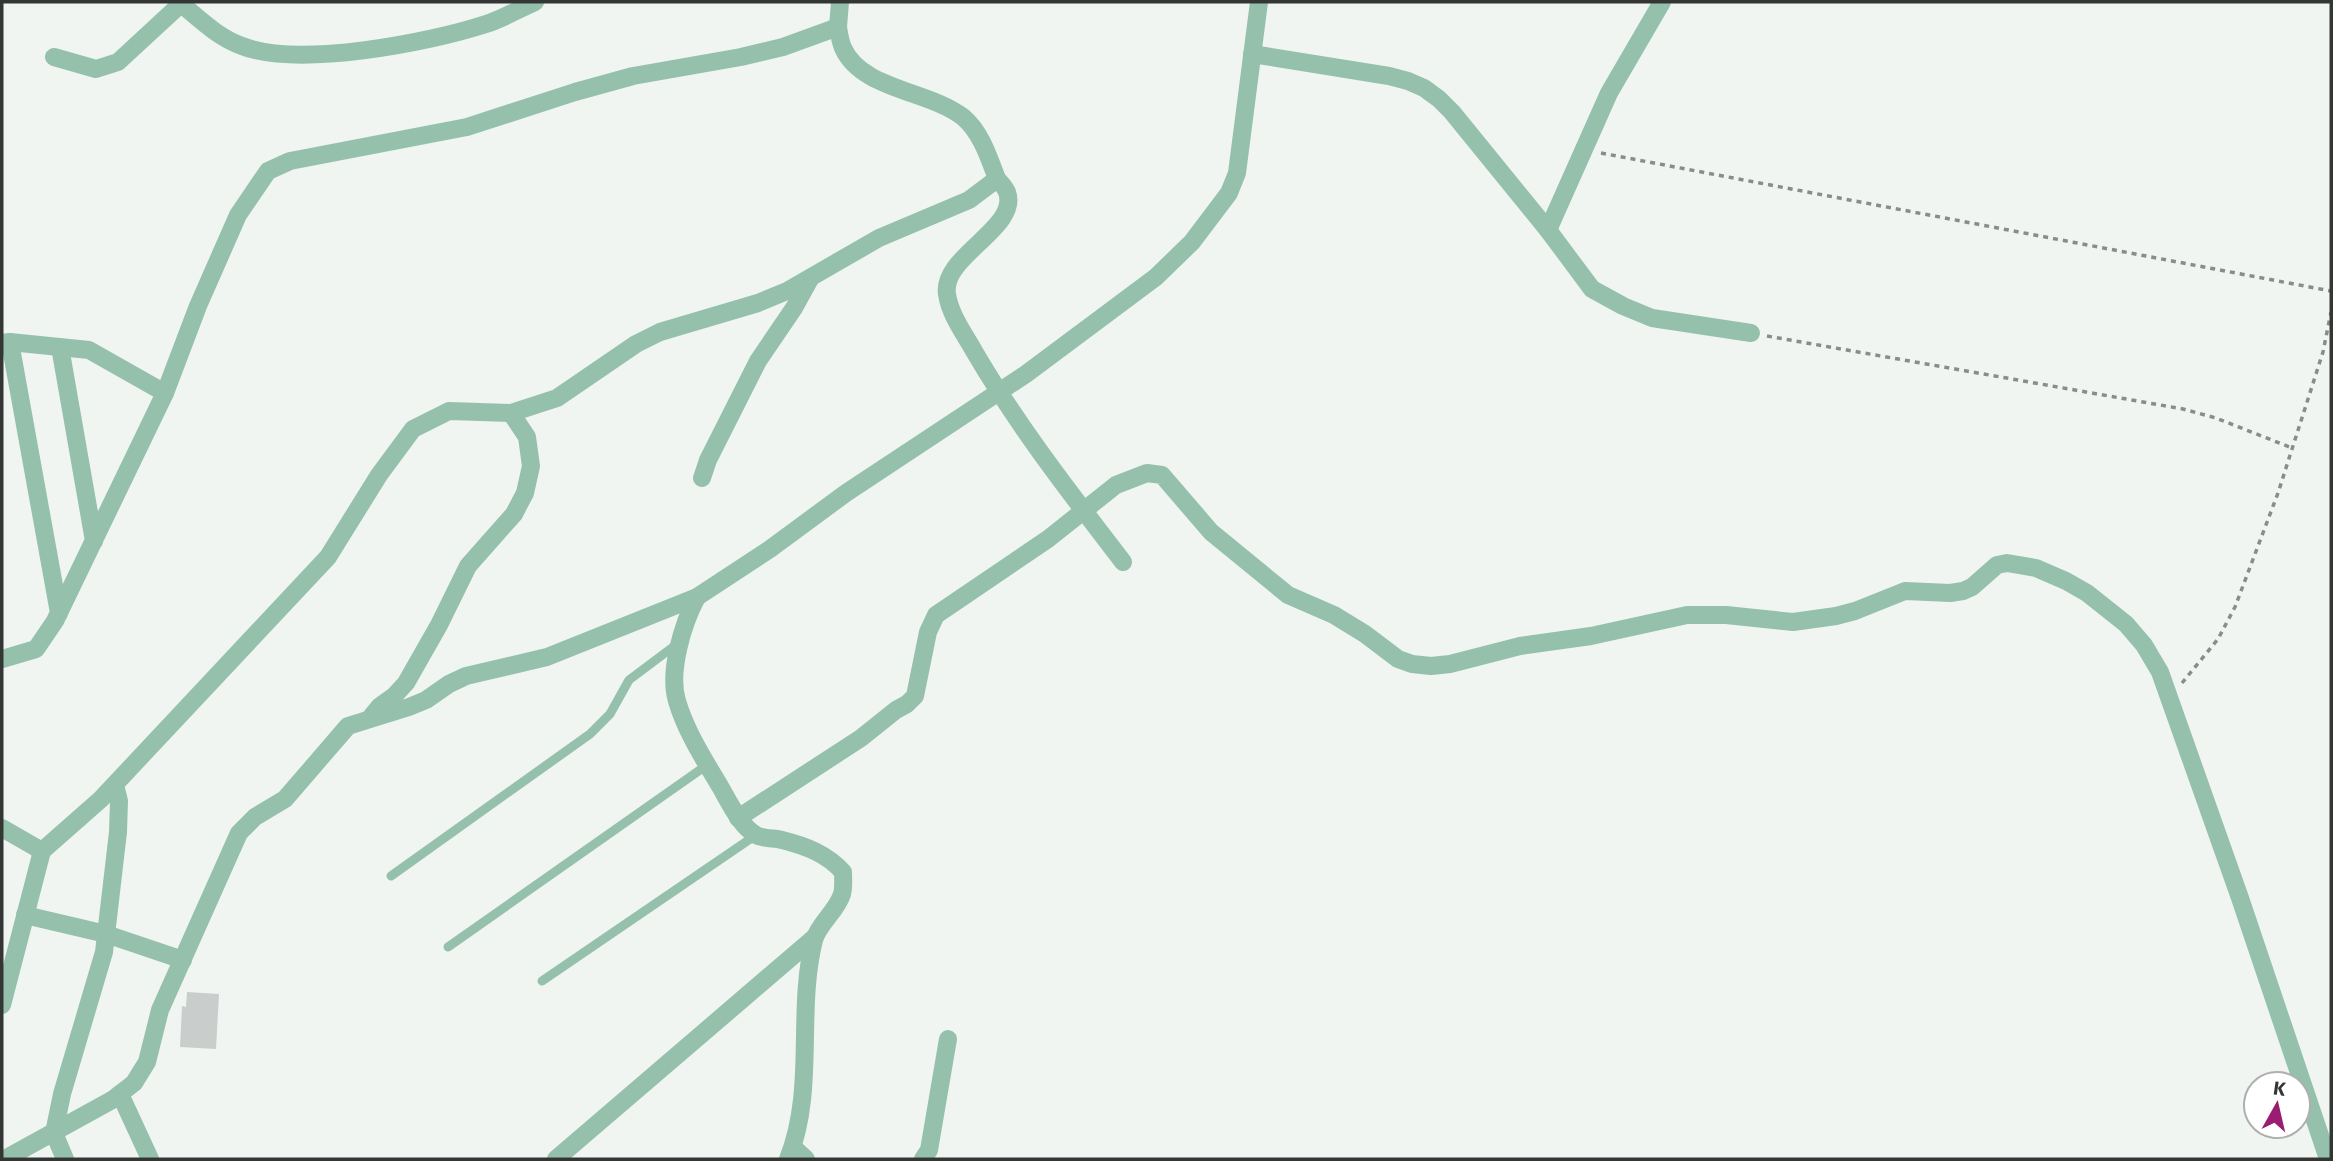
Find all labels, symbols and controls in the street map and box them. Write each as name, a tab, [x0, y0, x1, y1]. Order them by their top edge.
north arrow	[2242, 1070, 2312, 1140]
text: K	[2272, 1076, 2288, 1101]

